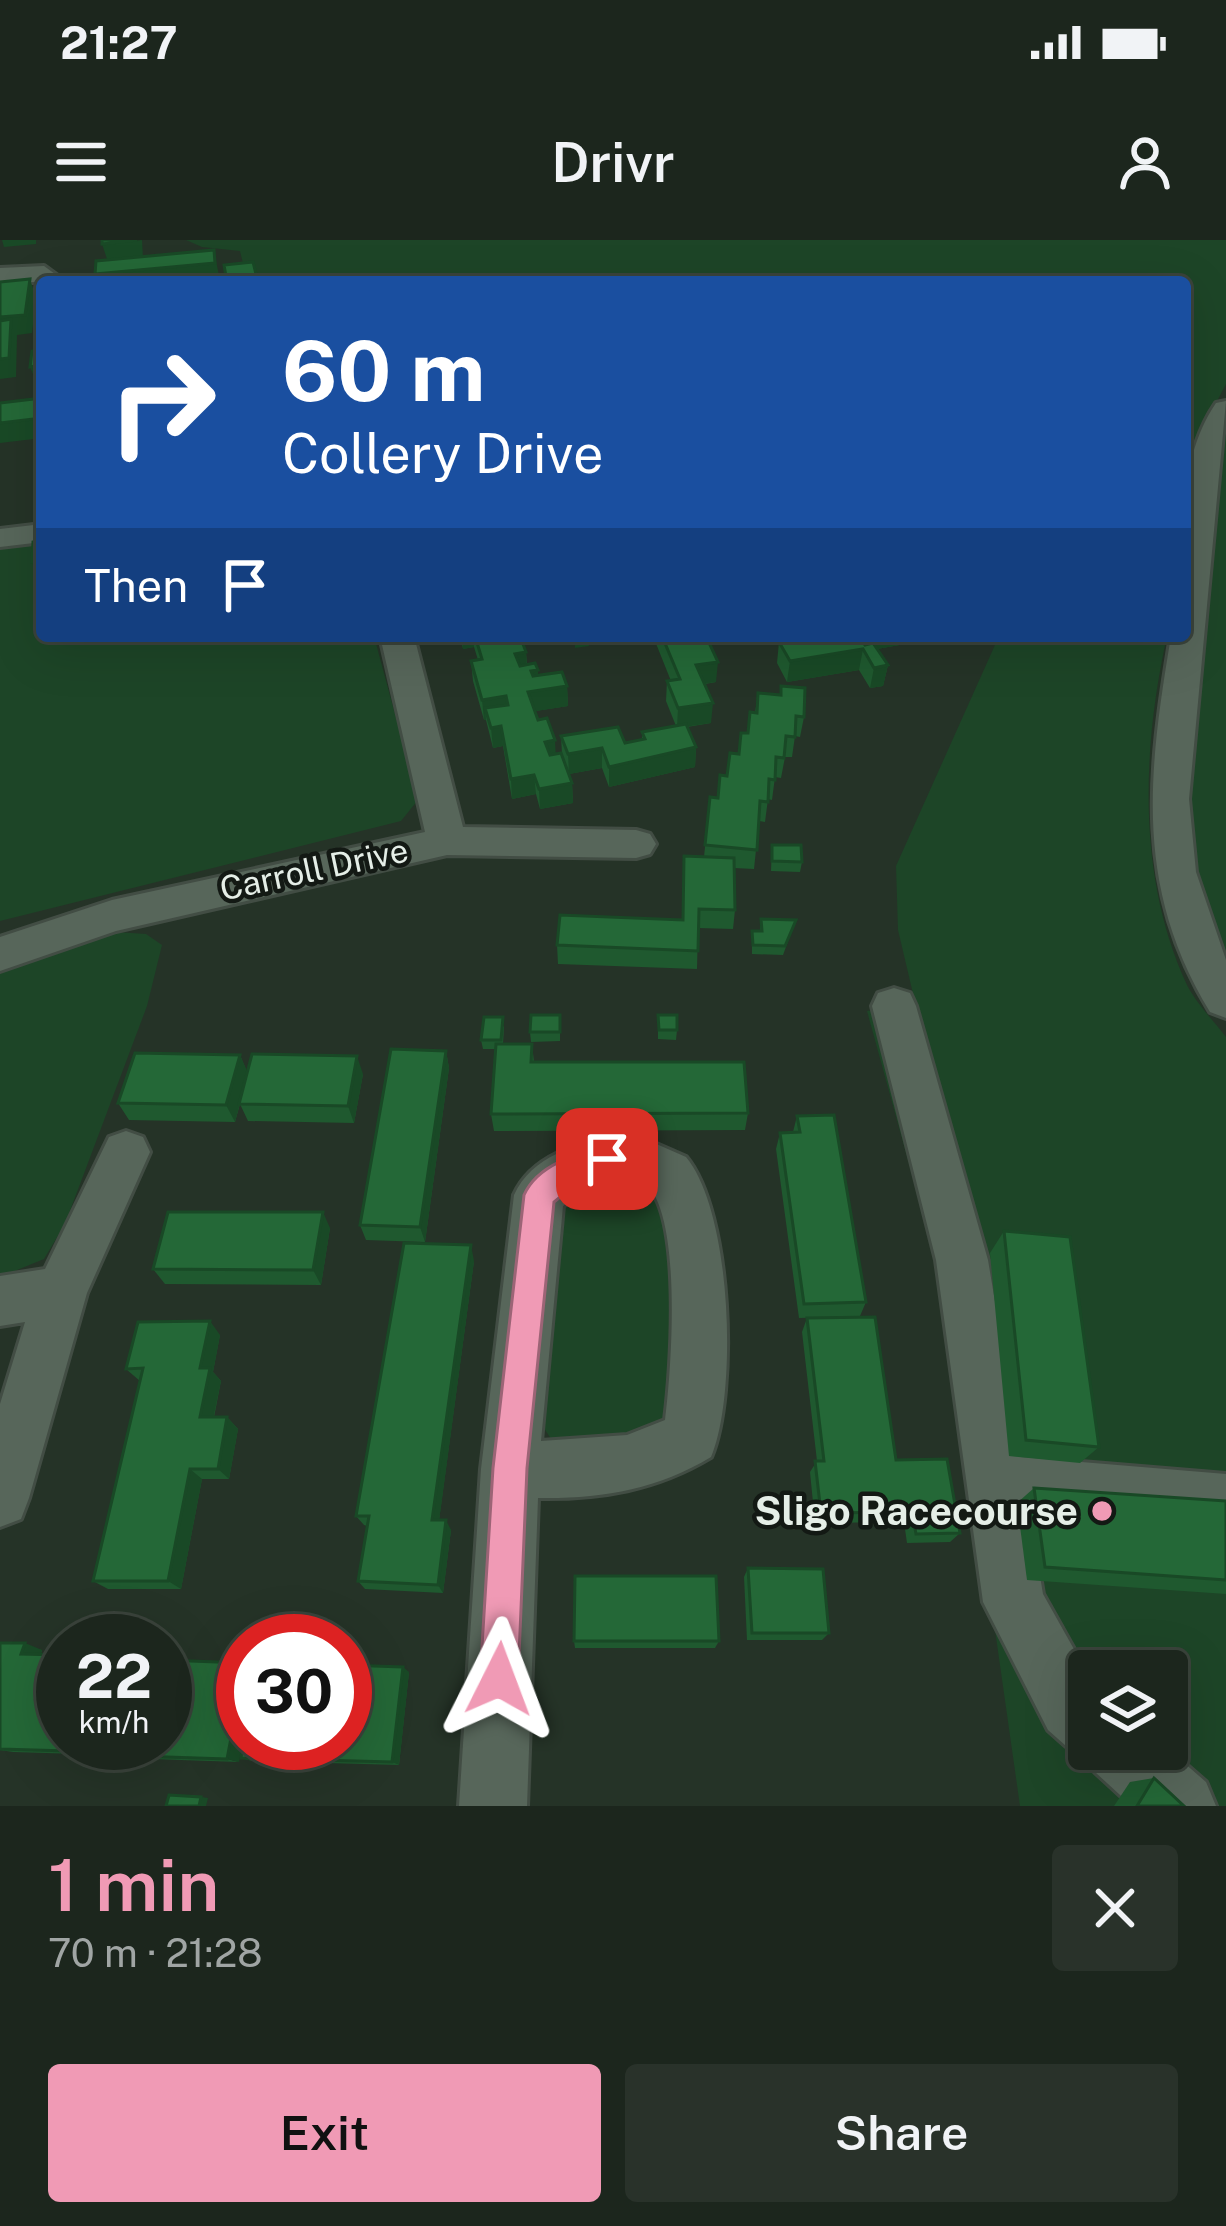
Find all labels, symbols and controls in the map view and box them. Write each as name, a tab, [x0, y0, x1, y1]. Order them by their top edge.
text: 21:27	[60, 16, 178, 69]
icon: menu	[48, 129, 114, 195]
icon: person	[1112, 129, 1178, 195]
text: Drivr	[551, 131, 675, 194]
text: 60 m	[282, 321, 486, 420]
icon: right	[84, 324, 240, 480]
text: Collery Drive	[282, 422, 604, 485]
icon: arrive	[212, 552, 278, 618]
text: Then	[84, 559, 188, 612]
street label: Carroll Drive	[216, 831, 412, 907]
pin	[556, 1108, 658, 1210]
icon: arrive	[574, 1126, 640, 1192]
place label: Sligo Racecourse	[754, 1488, 1078, 1534]
marker: Sligo Racecourse	[1089, 1498, 1115, 1524]
speed limit sign: 30	[216, 1614, 372, 1770]
position arrow	[436, 1616, 562, 1742]
text: 22	[76, 1641, 152, 1712]
map controls	[1068, 1650, 1188, 1770]
button: layers	[1068, 1650, 1188, 1770]
text: km/h	[79, 1704, 149, 1740]
text: 1 min	[48, 1843, 219, 1927]
button: close	[1052, 1845, 1178, 1971]
text: 70 m · 21:28	[48, 1930, 263, 1976]
button: Exit	[48, 2064, 601, 2202]
button: Share	[625, 2064, 1178, 2202]

